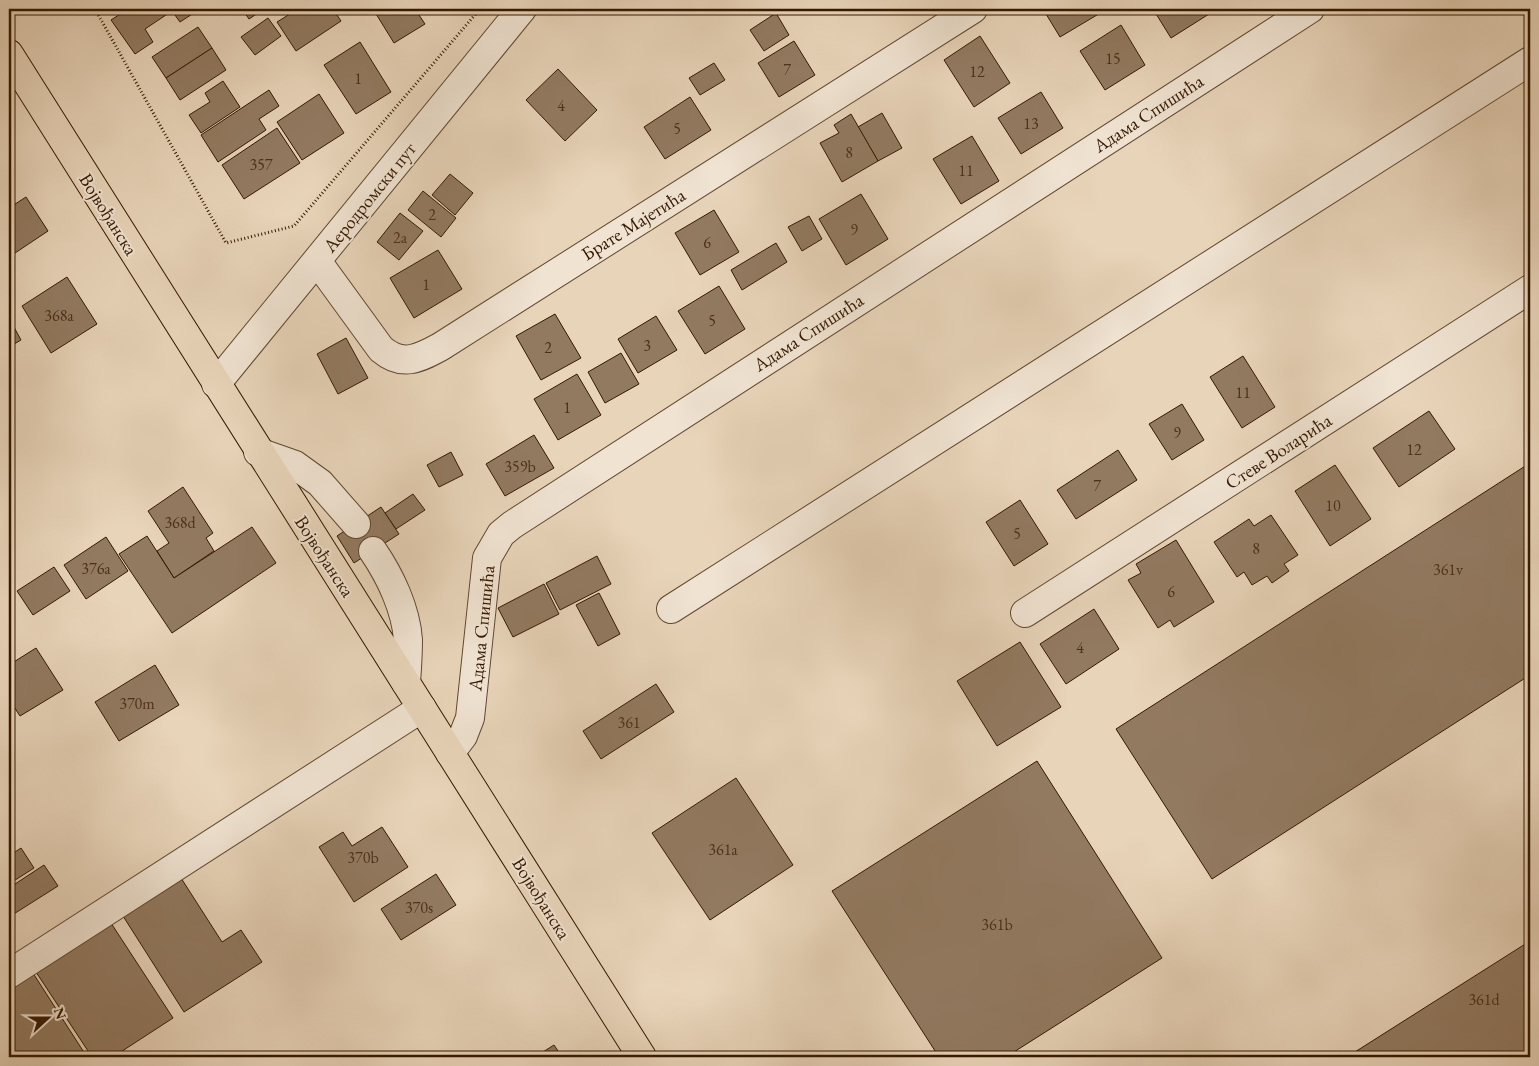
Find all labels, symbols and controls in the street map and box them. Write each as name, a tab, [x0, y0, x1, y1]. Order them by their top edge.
house number: 15	[1105, 48, 1121, 69]
house number: 7	[783, 59, 791, 80]
house number: 12	[969, 61, 985, 82]
house number: 1	[354, 68, 362, 89]
street label: Адама Спишића	[1088, 68, 1208, 159]
house number: 4	[557, 95, 565, 116]
house number: 13	[1023, 113, 1039, 134]
house number: 5	[673, 118, 681, 139]
street label: Аеродромски пут	[317, 137, 422, 258]
house number: 8	[845, 142, 853, 163]
house number: 357	[249, 154, 273, 175]
house number: 11	[958, 160, 974, 181]
street label: Војвођанска	[73, 168, 144, 261]
street label: Брате Мајетића	[576, 182, 690, 266]
house number: 2	[428, 204, 436, 225]
house number: 9	[850, 219, 858, 240]
house number: 2a	[393, 227, 408, 248]
house number: 6	[703, 232, 711, 253]
house number: 1	[422, 274, 430, 295]
street label: Адама Спишића	[748, 287, 868, 378]
house number: 368a	[44, 305, 74, 326]
house number: 5	[708, 310, 716, 331]
house number: 3	[643, 335, 651, 356]
house number: 2	[544, 337, 552, 358]
house number: 11	[1235, 382, 1251, 403]
house number: 1	[563, 397, 571, 418]
street label: Стеве Воларића	[1220, 407, 1337, 495]
house number: 9	[1173, 422, 1181, 443]
house number: 12	[1406, 439, 1422, 460]
house number: 359b	[504, 456, 536, 477]
house number: 7	[1093, 475, 1101, 496]
house number: 10	[1325, 495, 1341, 516]
street label: Војвођанска	[289, 511, 361, 602]
house number: 368d	[164, 512, 196, 533]
house number: 5	[1013, 523, 1021, 544]
house number: 8	[1252, 538, 1260, 559]
house number: 376a	[81, 558, 111, 579]
house number: 361v	[1433, 559, 1464, 580]
street label: Адама Спишића	[462, 564, 501, 693]
house number: 6	[1167, 581, 1175, 602]
house number: 4	[1076, 637, 1084, 658]
house number: 370m	[119, 693, 155, 714]
house number: 361	[617, 712, 641, 733]
house number: 361a	[708, 839, 738, 860]
house number: 370b	[347, 847, 379, 868]
street label: Војвођанска	[506, 852, 577, 945]
house number: 370s	[405, 897, 433, 918]
house number: 361b	[981, 914, 1013, 935]
house number: 361d	[1468, 989, 1500, 1010]
north arrow	[22, 994, 72, 1044]
text: N	[50, 1005, 71, 1022]

